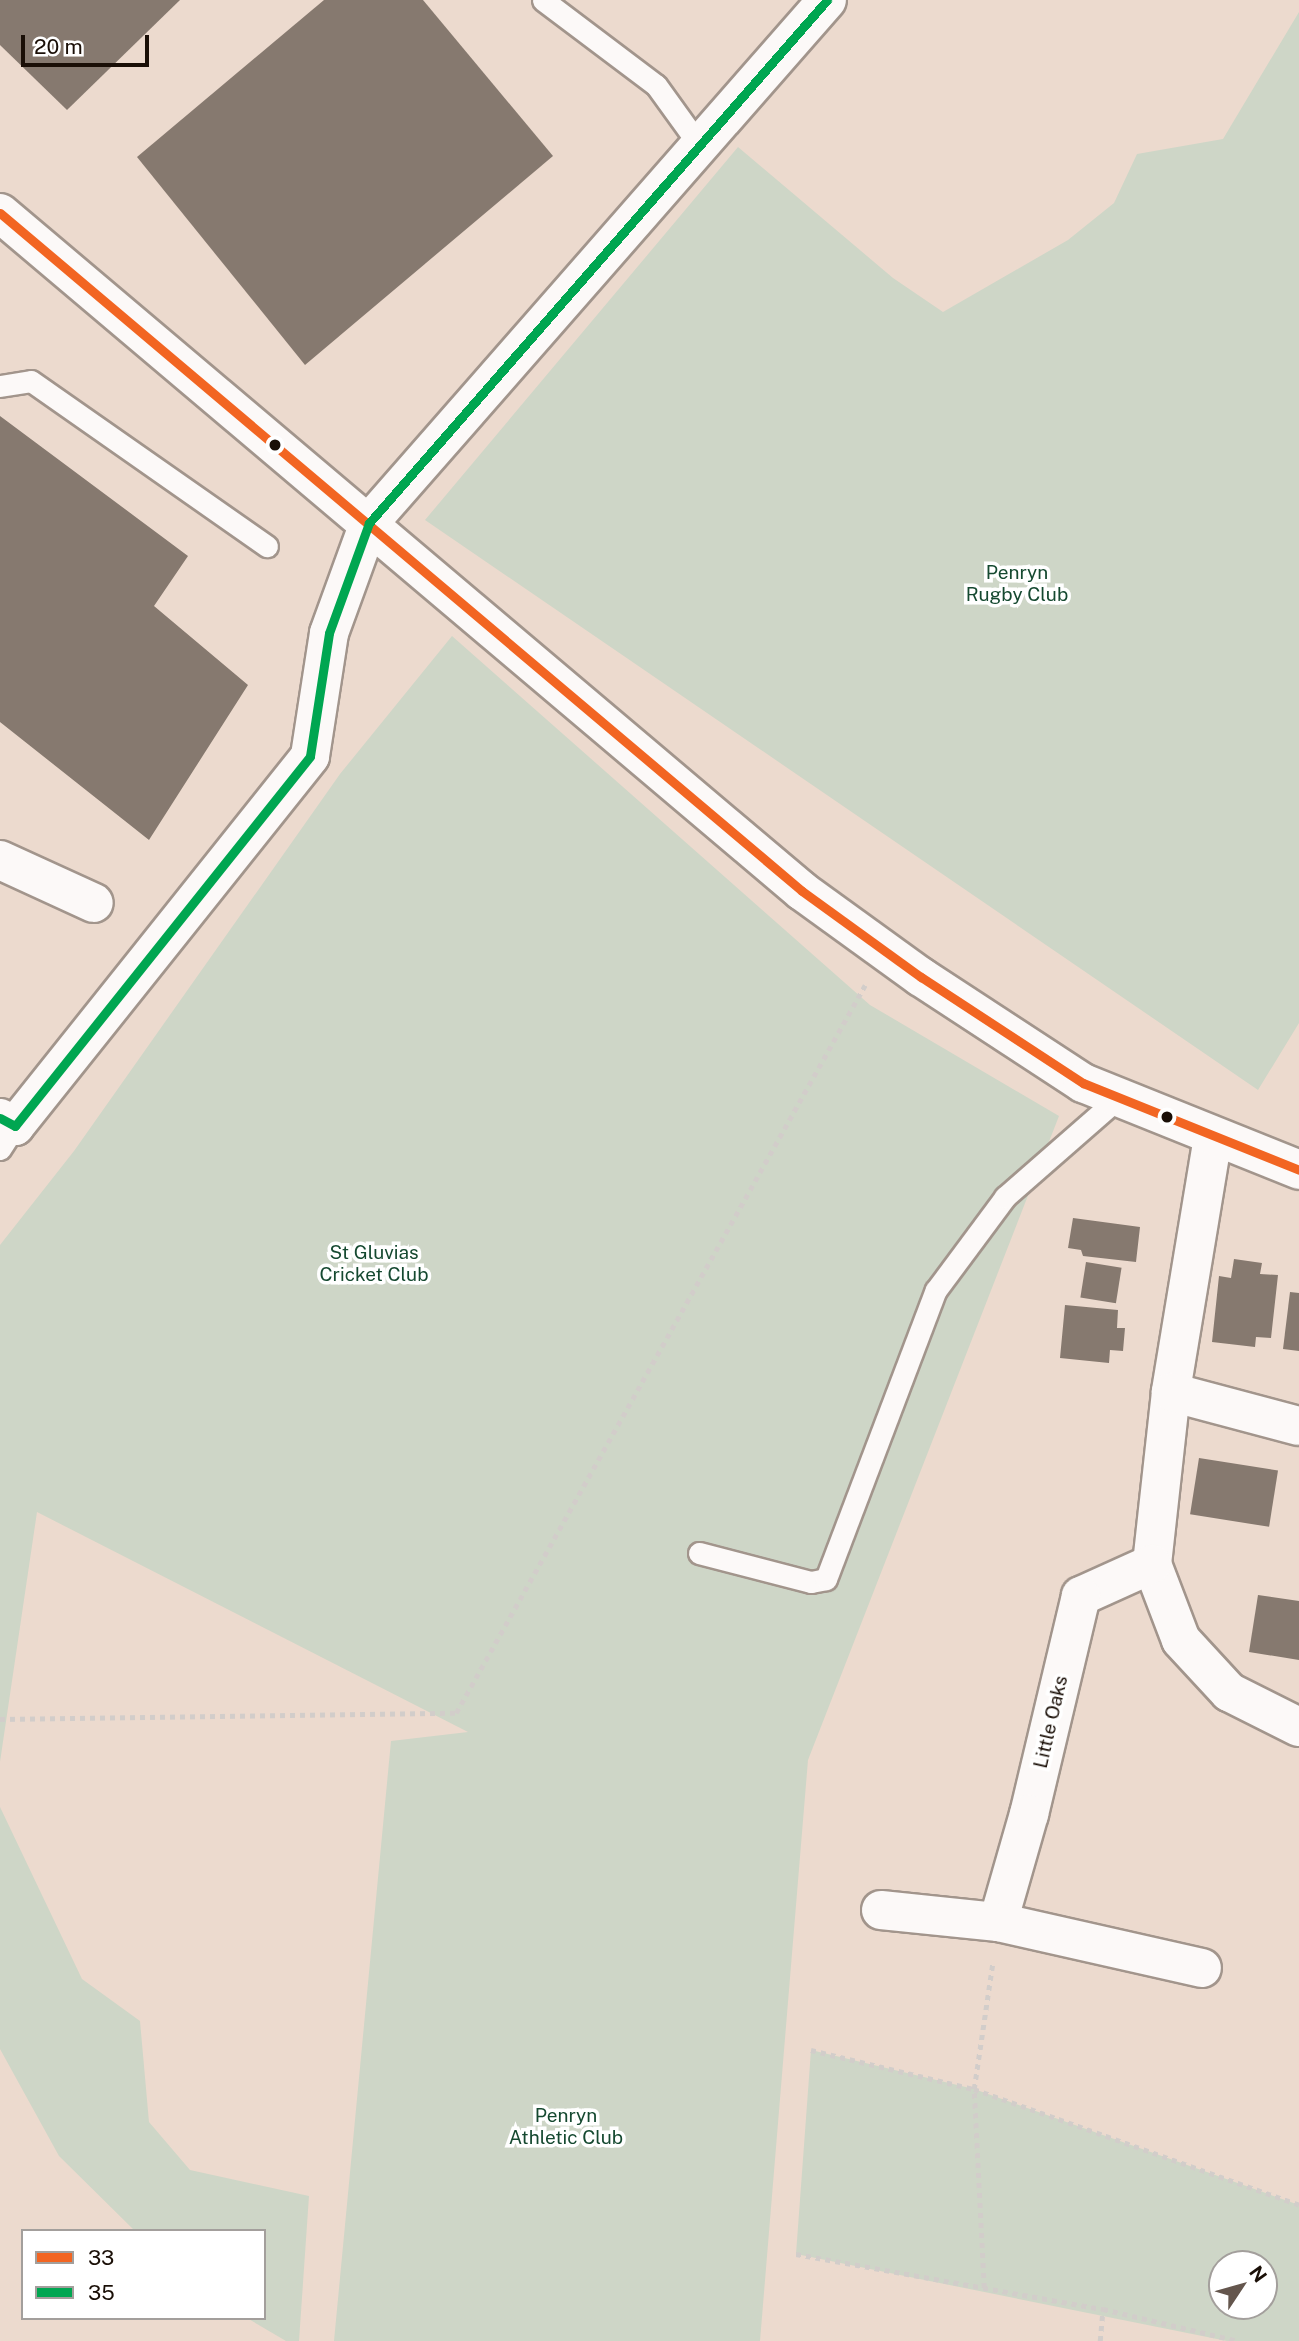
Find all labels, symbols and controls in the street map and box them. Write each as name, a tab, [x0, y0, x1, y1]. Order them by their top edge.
scale bar	[24, 21, 152, 65]
text: 20 m	[34, 34, 83, 59]
unlabelled marker	[268, 438, 282, 452]
park label: Penryn Rugby Club	[966, 562, 1068, 606]
unlabelled marker	[1160, 1110, 1174, 1124]
park label: St Gluvias Cricket Club	[320, 1242, 428, 1286]
street label: Little Oaks	[1029, 1673, 1073, 1771]
park label: Penryn Athletic Club	[509, 2105, 623, 2149]
legend	[21, 2229, 266, 2320]
text: 33	[88, 2245, 114, 2270]
north arrow	[1208, 2250, 1278, 2320]
text: N	[1245, 2261, 1272, 2286]
text: 35	[88, 2280, 115, 2305]

